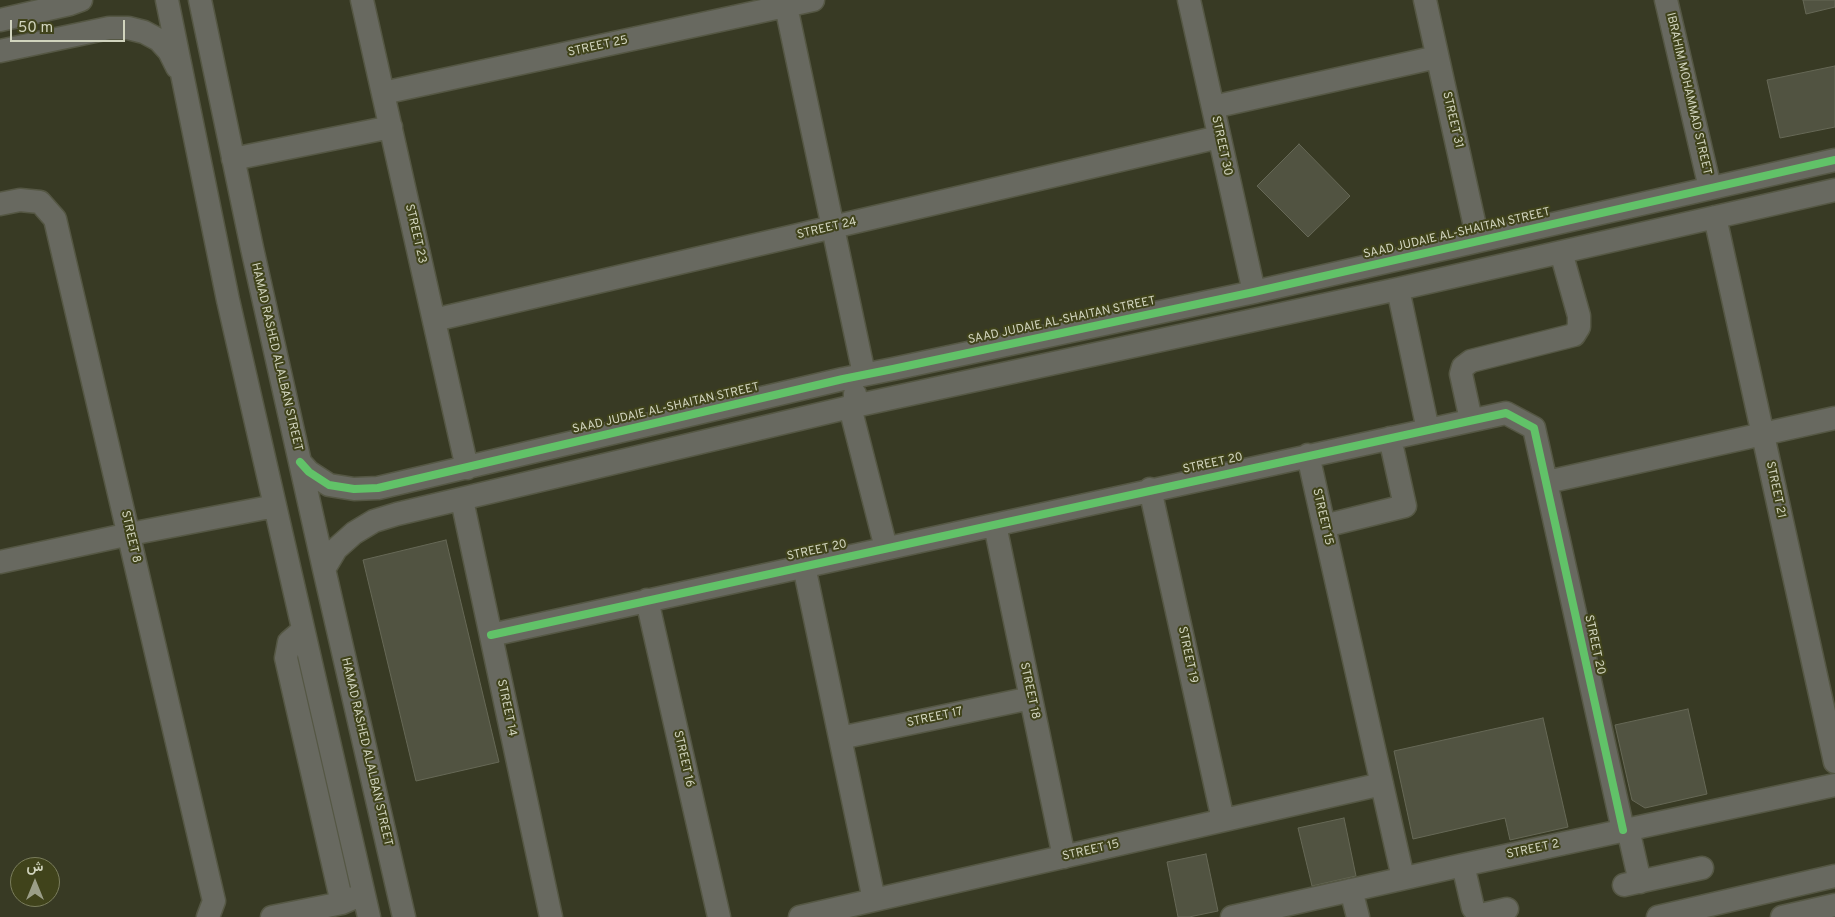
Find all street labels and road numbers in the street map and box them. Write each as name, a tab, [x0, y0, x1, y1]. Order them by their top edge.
street label: IBRAHIM MOHAMMAD STREET	[1662, 11, 1714, 177]
street label: STREET 25	[567, 34, 629, 60]
street label: STREET 31	[1438, 90, 1466, 150]
street label: STREET 30	[1208, 115, 1234, 177]
street label: STREET 23	[401, 203, 429, 265]
street label: SAAD JUDAIE AL-SHAITAN STREET	[1362, 205, 1552, 263]
street label: STREET 24	[796, 215, 858, 243]
street label: HAMAD RASHED ALALBAN STREET	[247, 261, 305, 453]
street label: SAAD JUDAIE AL-SHAITAN STREET	[967, 294, 1157, 348]
street label: SAAD JUDAIE AL-SHAITAN STREET	[571, 380, 761, 438]
street label: STREET 20	[1182, 451, 1244, 477]
street label: STREET 21	[1762, 460, 1788, 520]
street label: STREET 15	[1308, 487, 1336, 547]
street label: STREET 8	[117, 509, 143, 565]
street label: STREET 20	[786, 538, 848, 564]
street label: STREET 20	[1581, 614, 1607, 676]
street label: STREET 19	[1174, 625, 1200, 685]
street label: HAMAD RASHED ALALBAN STREET	[337, 656, 395, 848]
street label: STREET 18	[1016, 661, 1042, 721]
street label: STREET 14	[493, 678, 519, 738]
street label: STREET 17	[906, 705, 964, 731]
street label: STREET 16	[670, 729, 696, 789]
street label: STREET 15	[1061, 837, 1121, 865]
street label: STREET 2	[1505, 837, 1561, 863]

